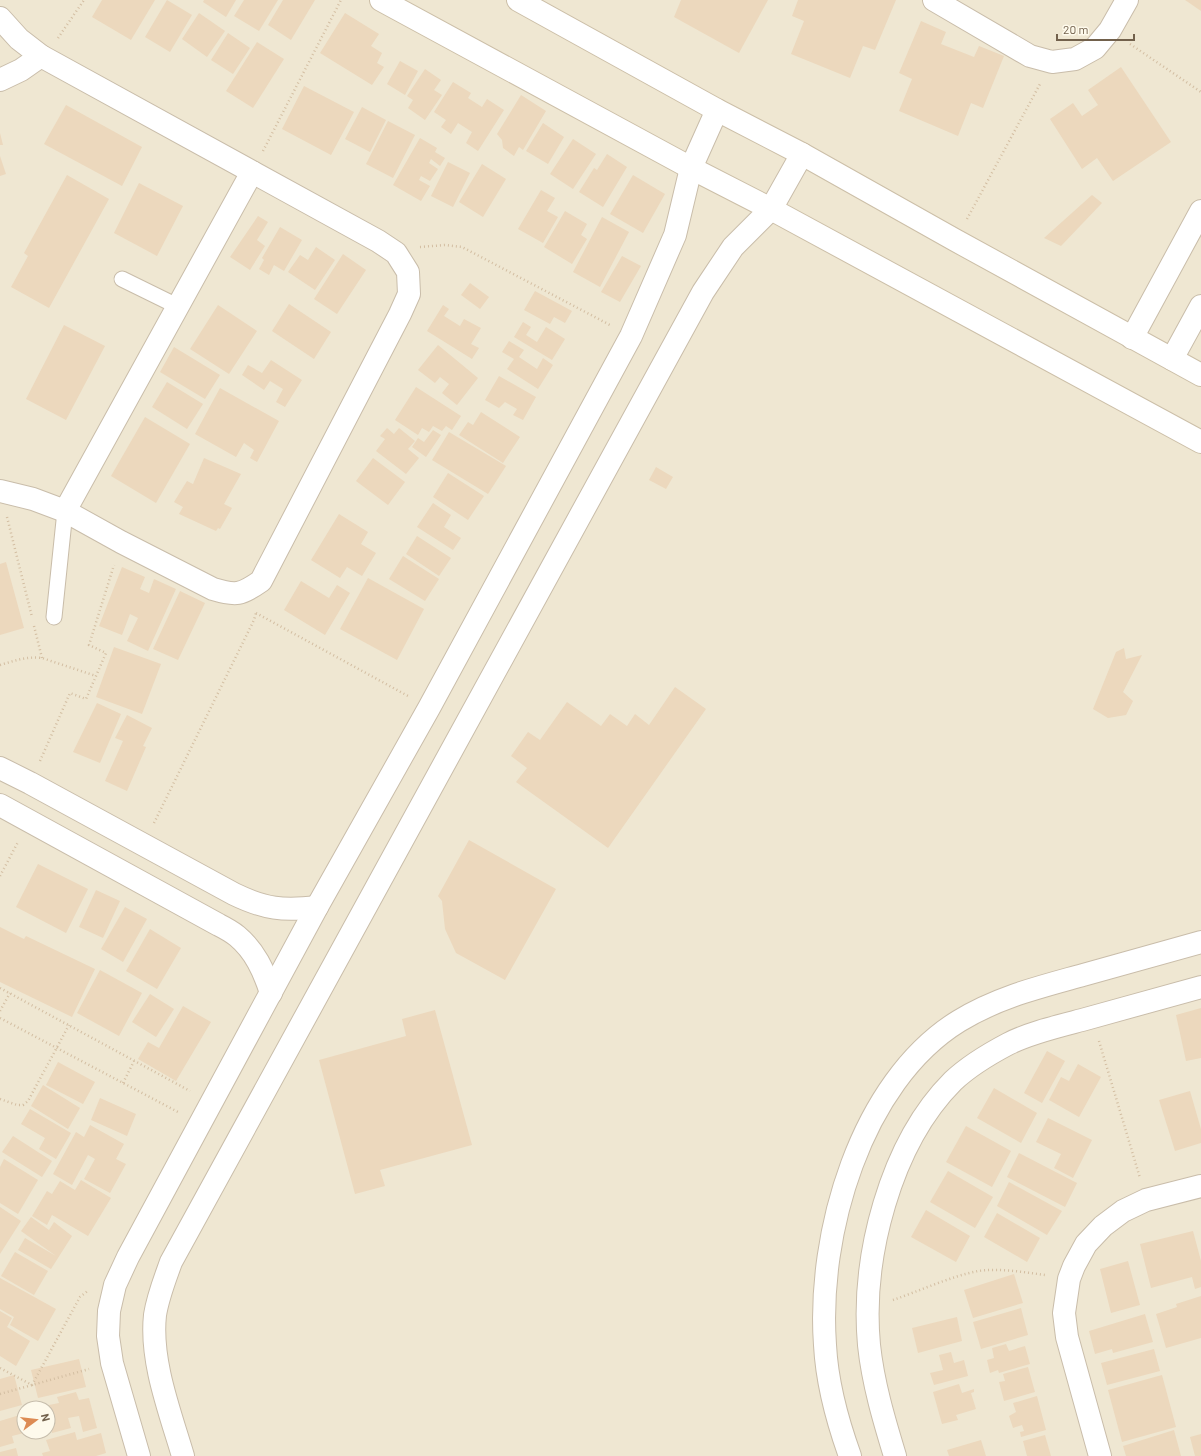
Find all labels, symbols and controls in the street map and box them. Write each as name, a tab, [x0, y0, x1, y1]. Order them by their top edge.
scale bar	[1057, 16, 1134, 42]
text: 20 m	[1063, 22, 1089, 36]
north arrow	[16, 1400, 56, 1440]
text: N	[39, 1412, 53, 1423]

